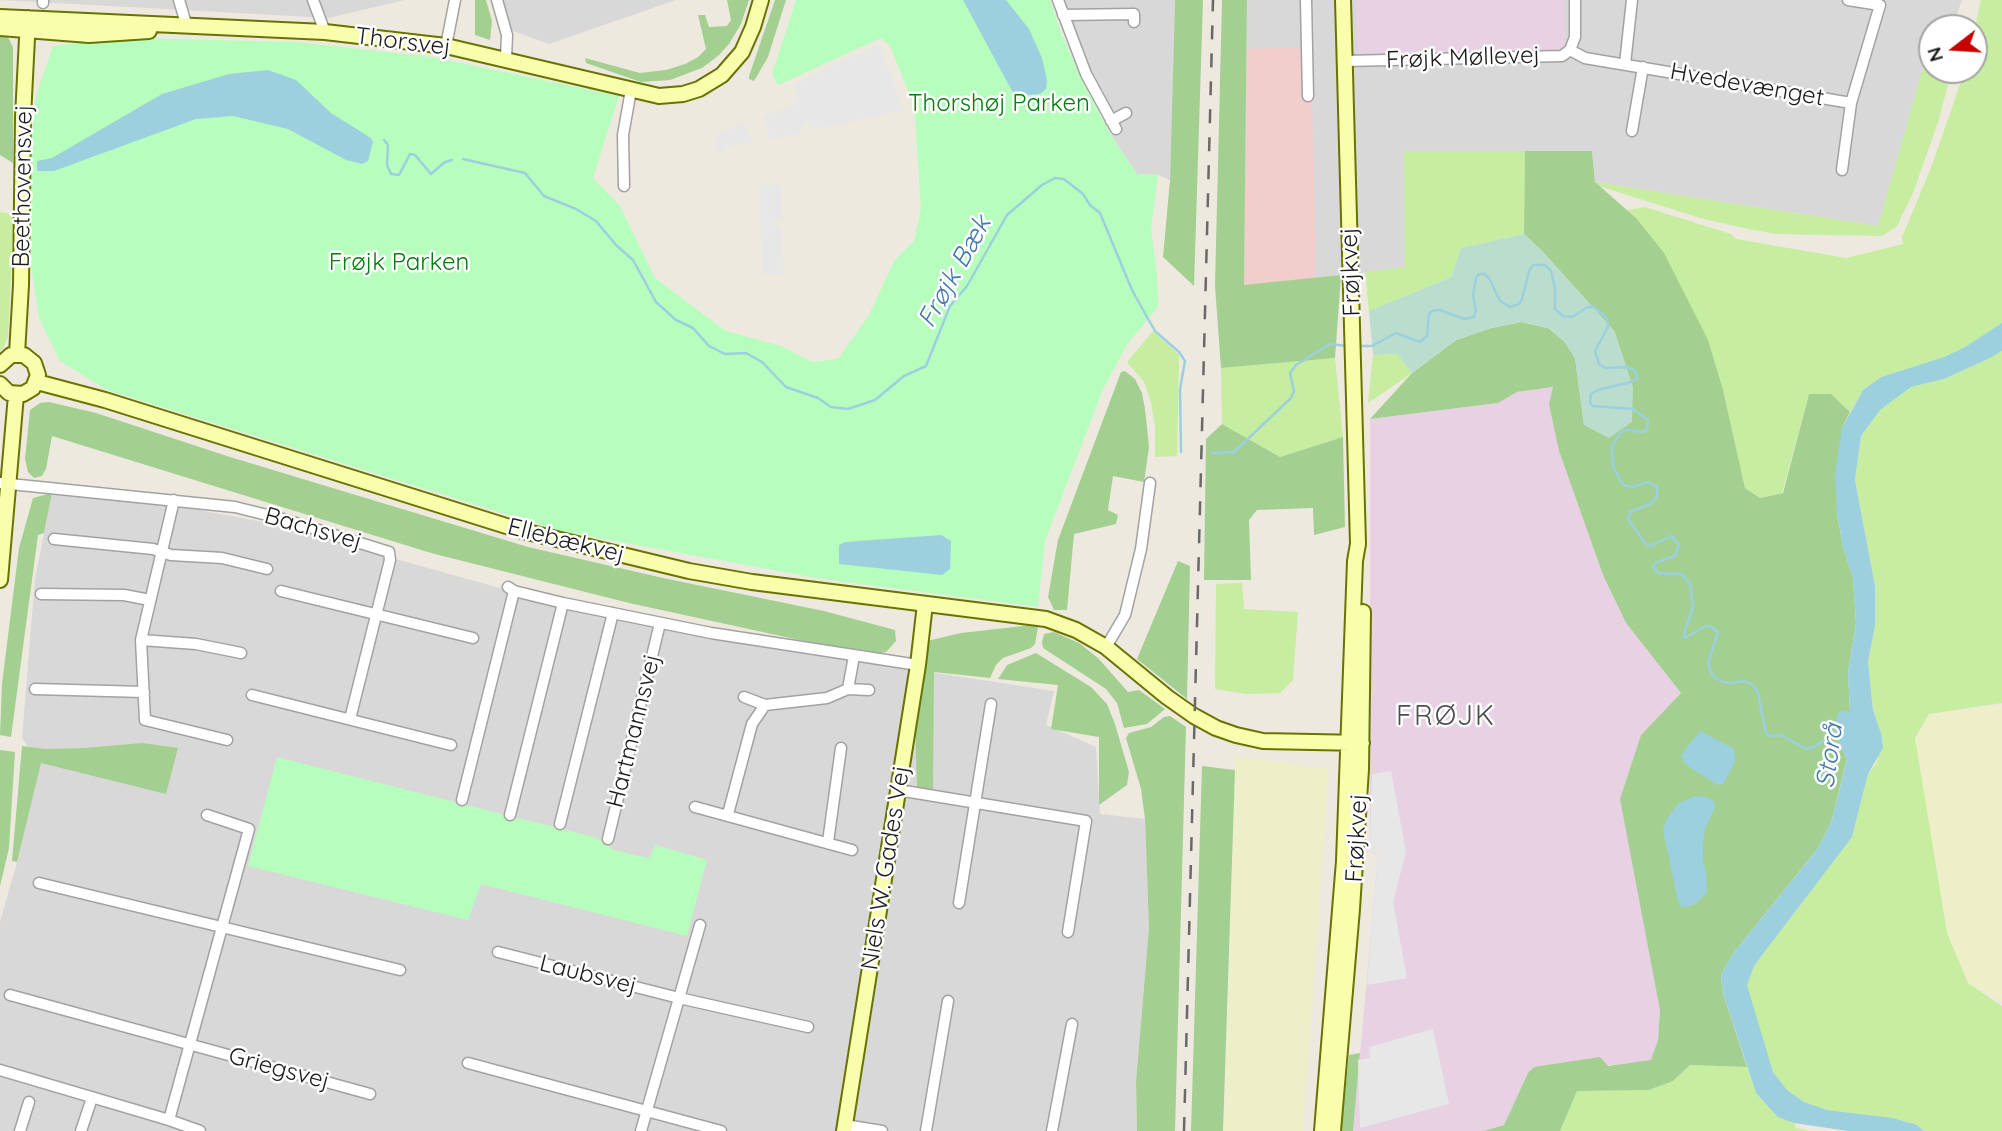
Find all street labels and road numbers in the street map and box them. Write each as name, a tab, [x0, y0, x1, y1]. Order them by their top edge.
street label: Thorsvej	[354, 22, 452, 62]
street label: Frøjk Møllevej	[1385, 41, 1541, 75]
street label: Hvedevænget	[1668, 57, 1826, 113]
street label: Beethovensvej	[7, 104, 39, 268]
street label: Frøjkvej	[1335, 227, 1367, 317]
street label: Bachsvej	[261, 501, 365, 557]
street label: Ellebækvej	[504, 513, 628, 569]
street label: Hartmannsvej	[601, 651, 667, 811]
street label: Niels W. Gades Vej	[856, 764, 916, 972]
street label: Frøjkvej	[1340, 793, 1374, 883]
street label: Laubsvej	[536, 949, 640, 1001]
street label: Griegsvej	[225, 1042, 333, 1096]

